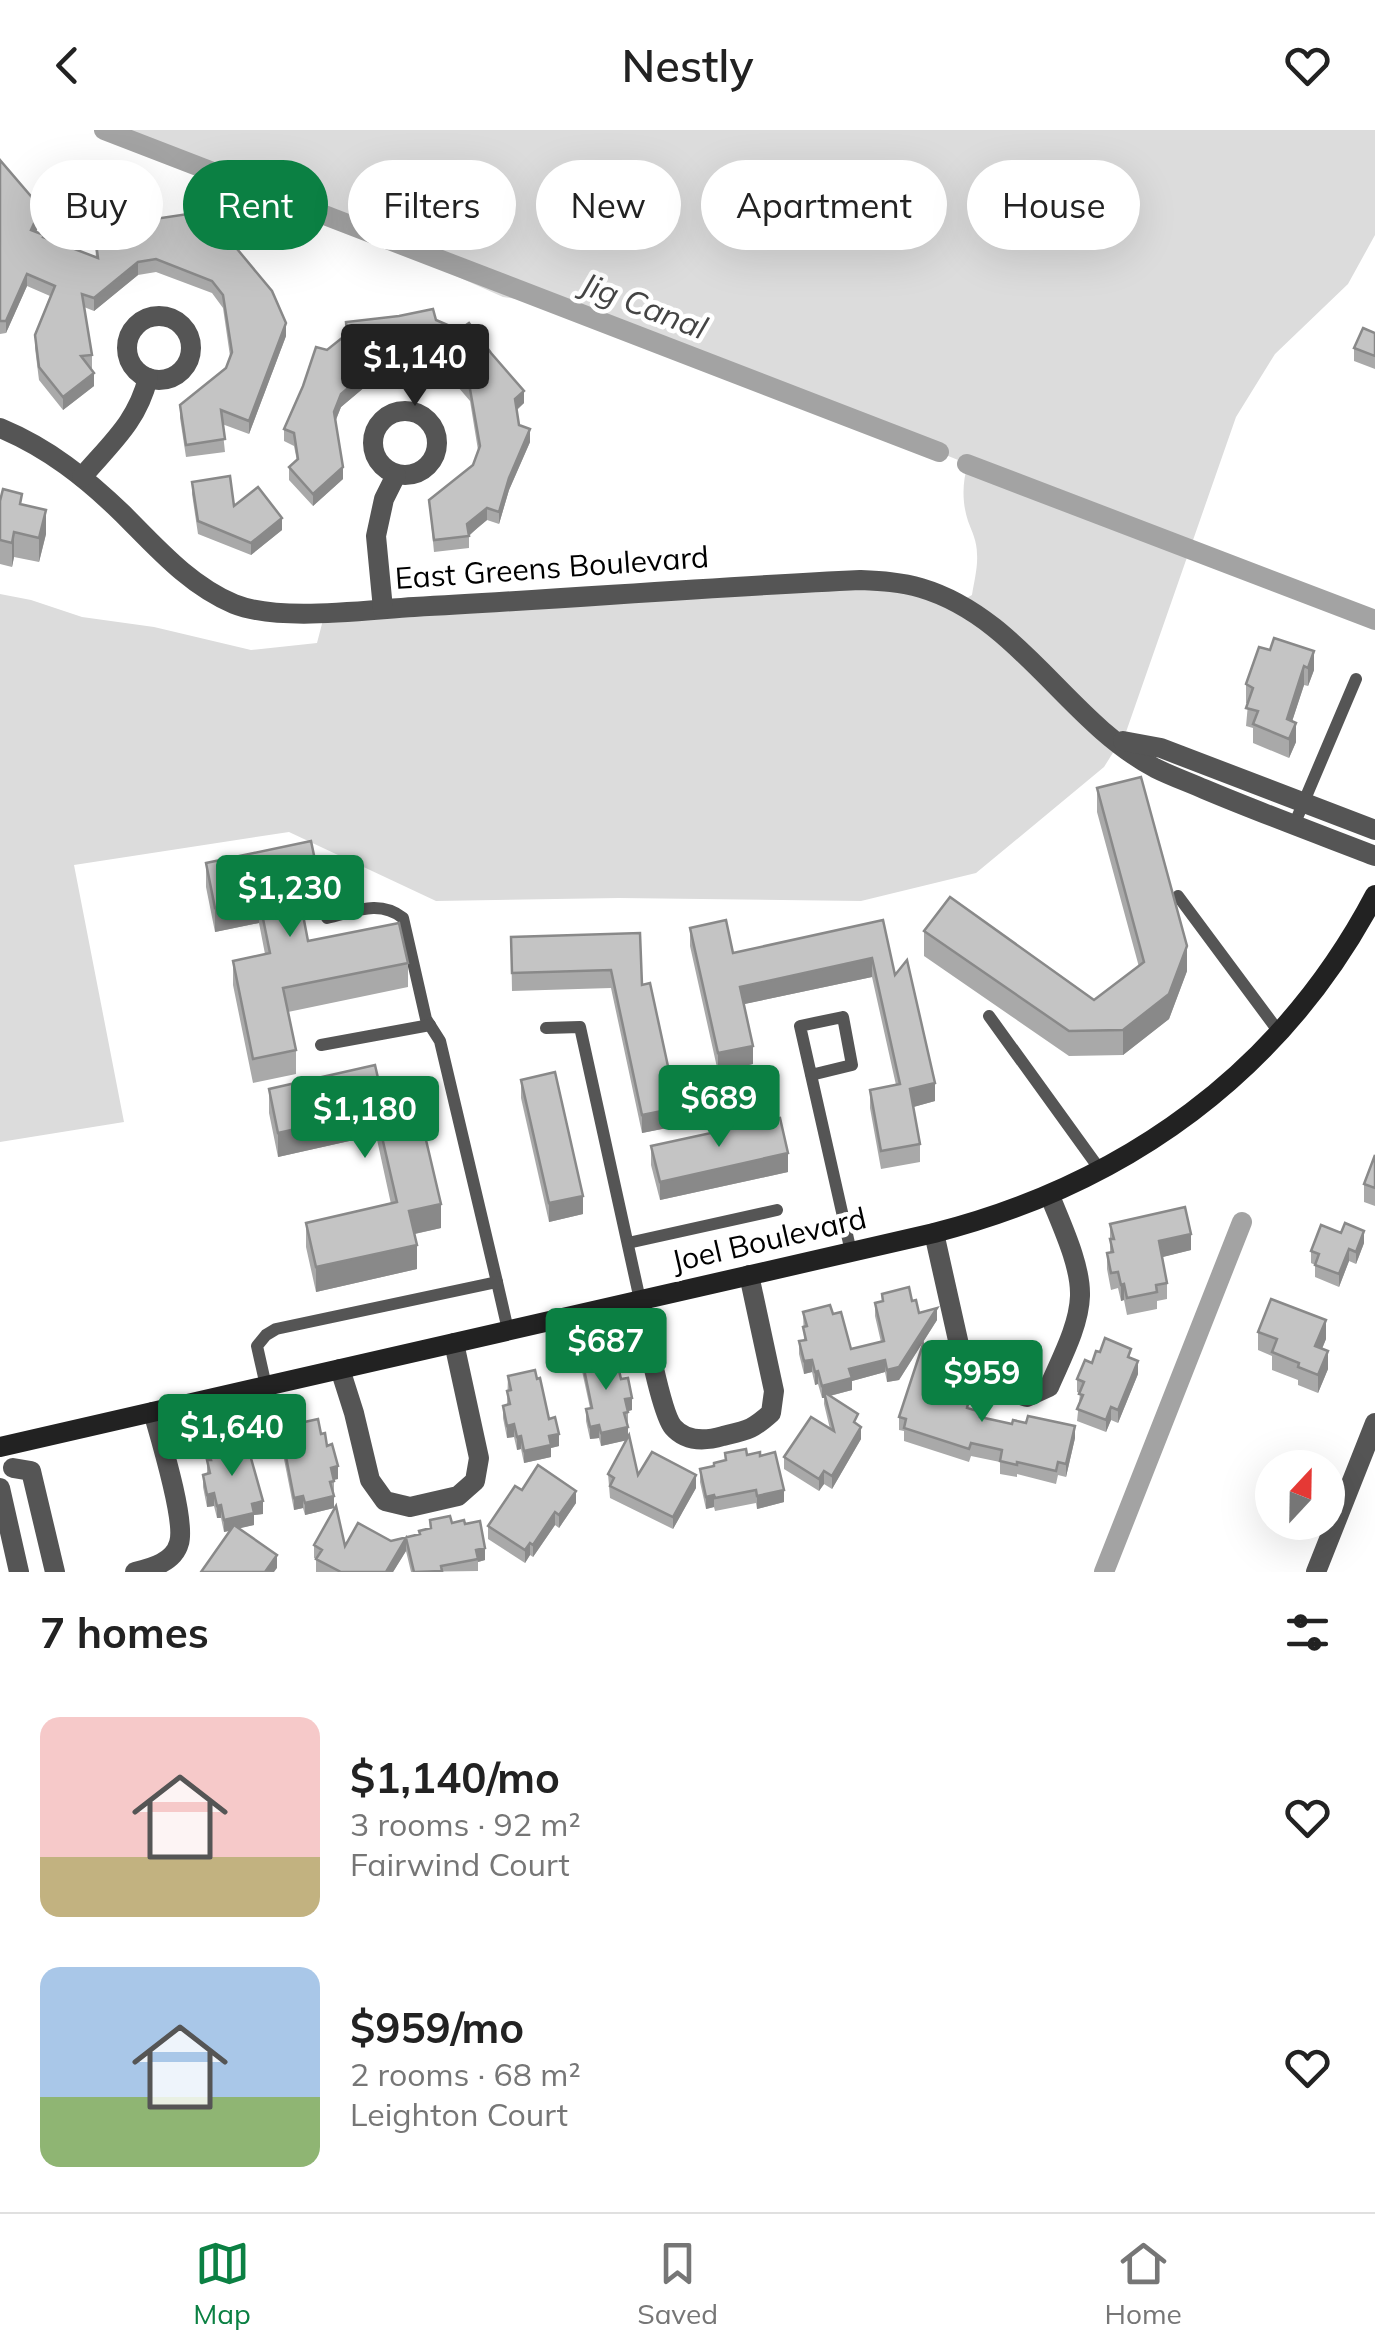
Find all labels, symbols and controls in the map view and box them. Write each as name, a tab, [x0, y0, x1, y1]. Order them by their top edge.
text: Nestly	[621, 37, 754, 93]
icon: back	[40, 38, 95, 93]
icon: heart	[1280, 38, 1335, 93]
chip: Buy	[30, 160, 163, 250]
chip: Rent	[183, 160, 328, 250]
chip: Filters	[348, 160, 516, 250]
chip: New	[536, 160, 681, 250]
chip: Apartment	[701, 160, 947, 250]
chip: House	[967, 160, 1140, 250]
water label: Jig Canal	[573, 262, 713, 348]
pin: $1,140	[334, 324, 496, 409]
text: $1,140	[363, 336, 467, 376]
street label: East Greens Boulevard	[394, 537, 710, 597]
pin: $1,230	[209, 855, 371, 940]
text: $1,230	[238, 867, 342, 907]
pin: $689	[660, 1065, 778, 1150]
pin: $1,180	[284, 1076, 446, 1161]
text: $689	[681, 1077, 757, 1117]
text: $1,180	[313, 1088, 417, 1128]
street label: Joel Boulevard	[668, 1198, 870, 1280]
pin: $687	[547, 1308, 665, 1393]
text: $687	[568, 1320, 644, 1360]
pin: $959	[923, 1340, 1041, 1425]
text: $959	[944, 1352, 1020, 1392]
pin: $1,640	[151, 1394, 313, 1479]
text: $1,640	[180, 1406, 284, 1446]
north arrow	[1255, 1450, 1345, 1540]
map controls	[1255, 1450, 1345, 1540]
icon: filters	[1280, 1605, 1335, 1660]
text: 7 homes	[40, 1606, 209, 1659]
text: $1,140/mo	[350, 1751, 560, 1804]
icon: home	[120, 1757, 240, 1877]
icon: heart	[1280, 1790, 1335, 1845]
text: 3 rooms · 92 m²	[350, 1804, 581, 1844]
text: Fairwind Court	[350, 1844, 570, 1884]
text: $959/mo	[350, 2001, 524, 2054]
icon: home	[120, 2007, 240, 2127]
icon: heart	[1280, 2040, 1335, 2095]
text: 2 rooms · 68 m²	[350, 2054, 581, 2094]
text: Leighton Court	[350, 2094, 568, 2134]
tab: Map	[193, 2236, 251, 2331]
tab: Saved	[637, 2236, 718, 2331]
tab: Home	[1104, 2236, 1182, 2331]

